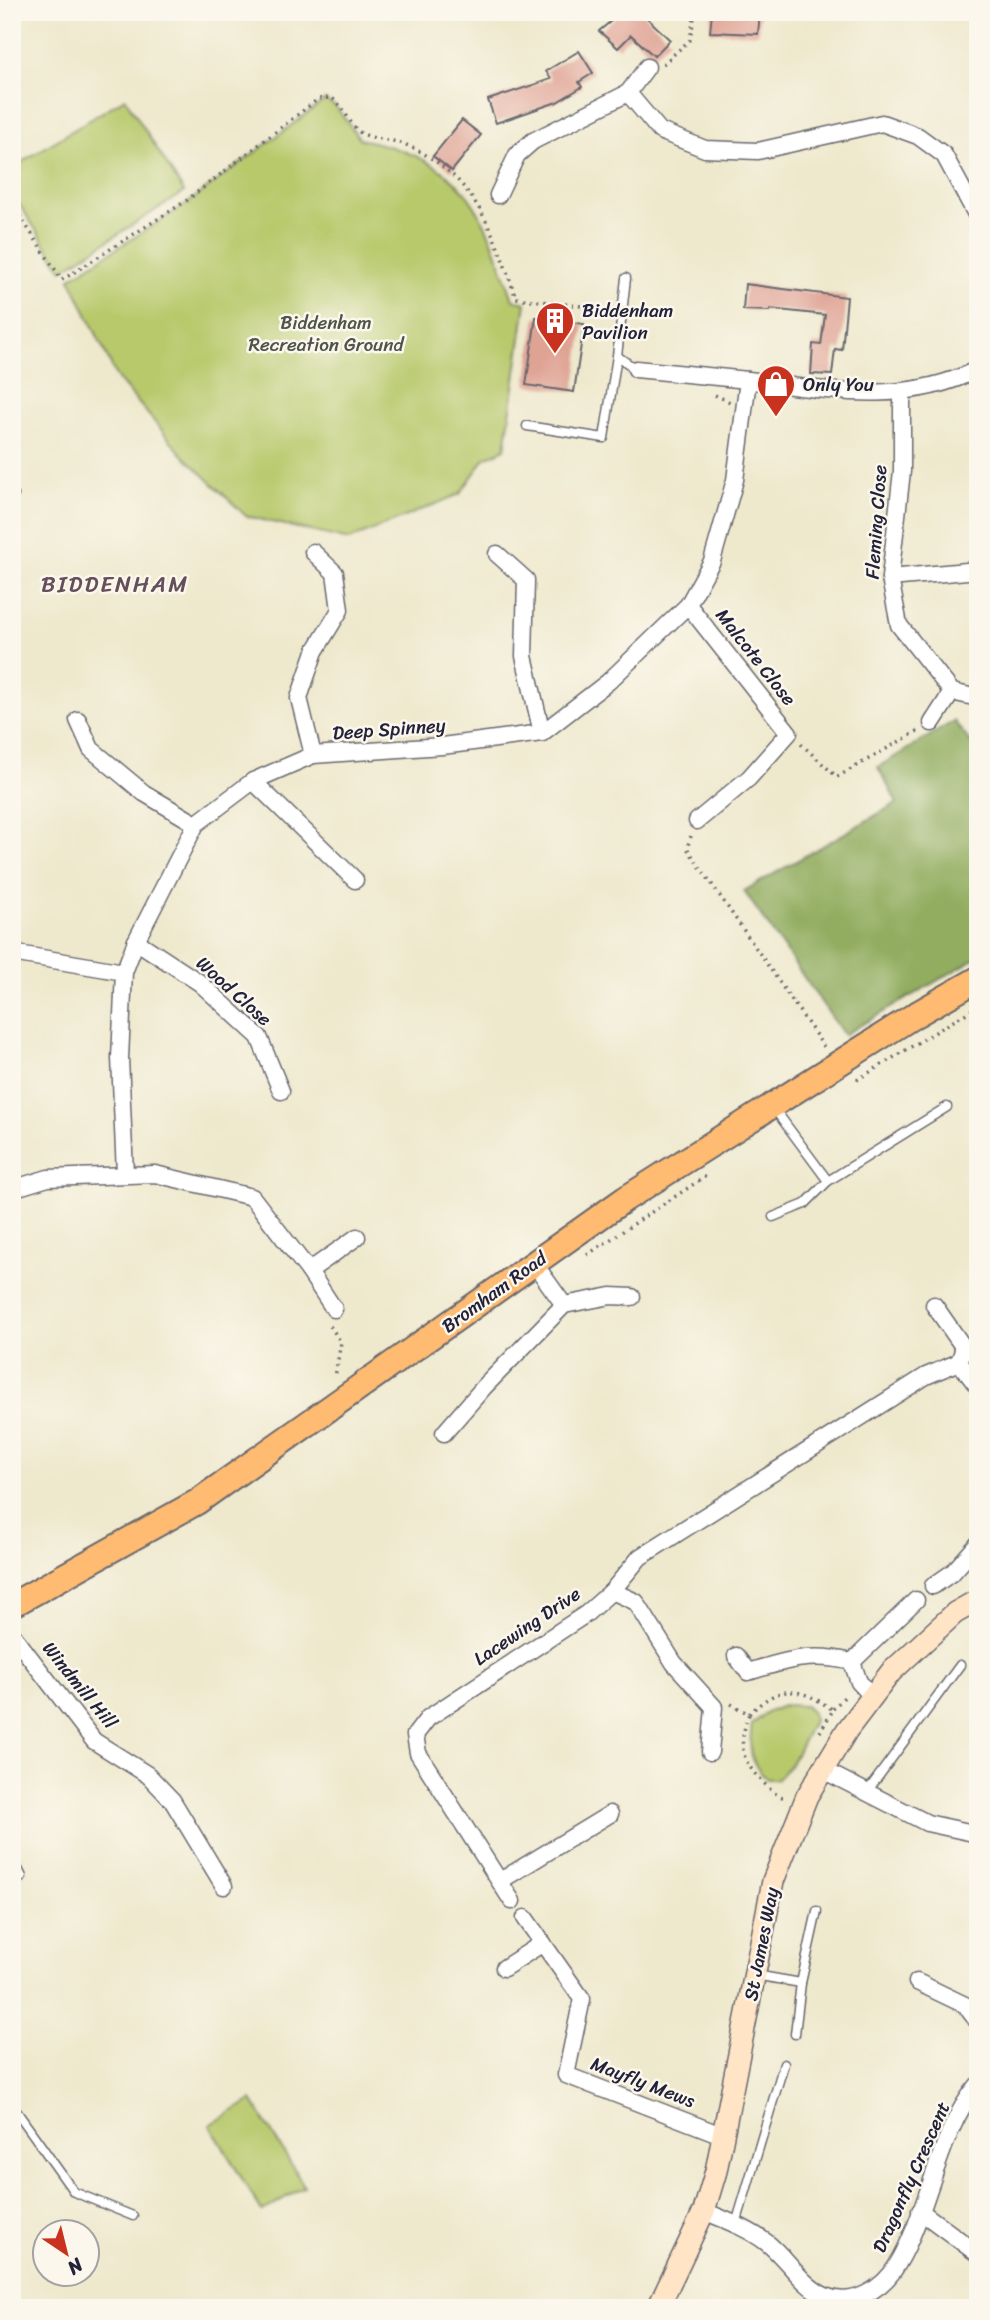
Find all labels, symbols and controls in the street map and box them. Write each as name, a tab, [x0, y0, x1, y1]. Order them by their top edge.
place label: Biddenham Pavilion	[582, 294, 673, 349]
building icon: Biddenham Pavilion	[534, 300, 576, 355]
park label: Biddenham Recreation Ground	[248, 306, 406, 361]
shop icon: Only You	[755, 363, 797, 418]
place label: Only You	[803, 368, 874, 401]
street label: Fleming Close	[856, 464, 896, 580]
district label: BIDDENHAM	[41, 564, 189, 605]
street label: Malcote Close	[707, 601, 805, 713]
street label: Deep Spinney	[331, 709, 447, 749]
street label: Wood Close	[188, 948, 280, 1035]
street label: Bromham Road	[434, 1242, 554, 1342]
street label: Lacewing Drive	[466, 1578, 588, 1674]
street label: Windmill Hill	[34, 1634, 126, 1737]
street label: St James Way	[734, 1884, 788, 2004]
street label: Mayfly Mews	[586, 2047, 700, 2117]
street label: Dragonfly Crescent	[863, 2096, 959, 2258]
north arrow	[32, 2218, 102, 2288]
text: N	[60, 2249, 91, 2284]

